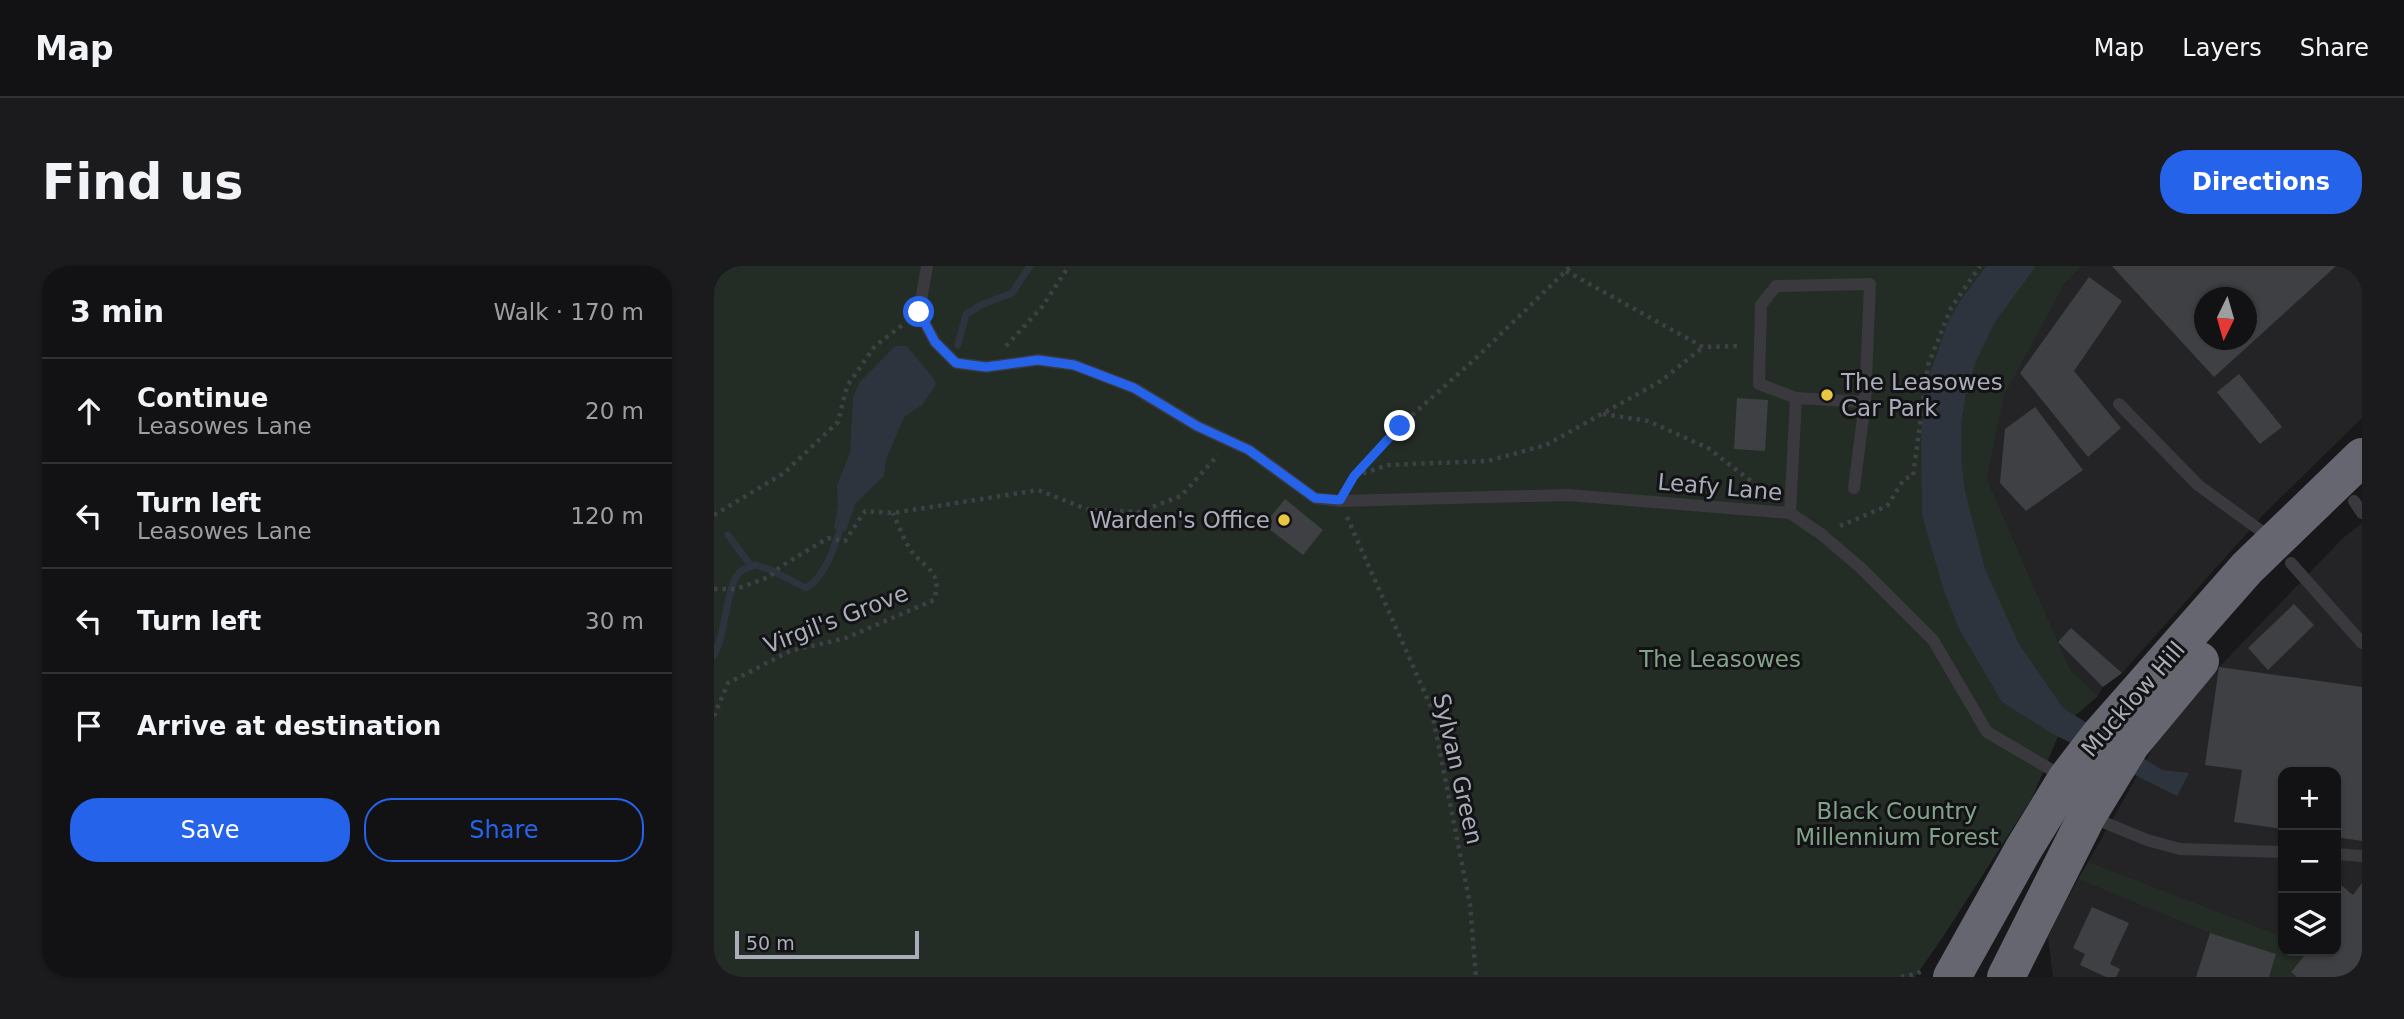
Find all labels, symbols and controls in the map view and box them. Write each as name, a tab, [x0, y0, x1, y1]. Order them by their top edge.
text: Map	[35, 29, 114, 68]
text: Map	[2094, 34, 2144, 62]
text: Layers	[2182, 34, 2262, 62]
text: Share	[2300, 34, 2369, 62]
button: Directions	[2160, 150, 2362, 214]
text: Find us	[42, 154, 243, 211]
north arrow	[2194, 287, 2257, 350]
text: 3 min	[70, 294, 164, 329]
route start	[903, 296, 934, 327]
text: Walk · 170 m	[493, 299, 644, 325]
place label: The Leasowes Car Park	[1840, 369, 2003, 421]
text: Continue	[137, 383, 268, 413]
marker: The Leasowes Car Park	[1819, 387, 1835, 403]
icon: ahead	[70, 392, 108, 430]
text: 20 m	[585, 398, 644, 424]
route end	[1384, 410, 1415, 441]
text: Leasowes Lane	[137, 413, 312, 439]
street label: Leafy Lane	[1657, 469, 1783, 505]
text: Turn left	[137, 488, 261, 518]
icon: left	[70, 497, 108, 535]
text: 120 m	[570, 503, 644, 529]
place label: Warden's Office	[1090, 507, 1270, 533]
marker: Warden's Office	[1276, 512, 1292, 528]
text: Leasowes Lane	[137, 518, 312, 544]
street label: Virgil's Grove	[760, 580, 912, 658]
icon: left	[70, 602, 108, 640]
text: Turn left	[137, 606, 261, 636]
text: 30 m	[585, 608, 644, 634]
street label: Mucklow Hill	[2076, 636, 2190, 762]
park label: The Leasowes	[1638, 646, 1801, 672]
street label: Sylvan Green	[1428, 691, 1488, 847]
icon: arrive	[70, 707, 108, 745]
text: Arrive at destination	[137, 711, 441, 741]
map controls	[2278, 767, 2341, 956]
button: +	[2278, 767, 2341, 830]
button: Save	[70, 798, 350, 862]
button: Share	[364, 798, 644, 862]
park label: Black Country Millennium Forest	[1795, 798, 1999, 850]
button: −	[2278, 830, 2341, 893]
button: layers	[2278, 893, 2341, 956]
scale bar	[735, 928, 919, 960]
text: 50 m	[746, 932, 795, 954]

